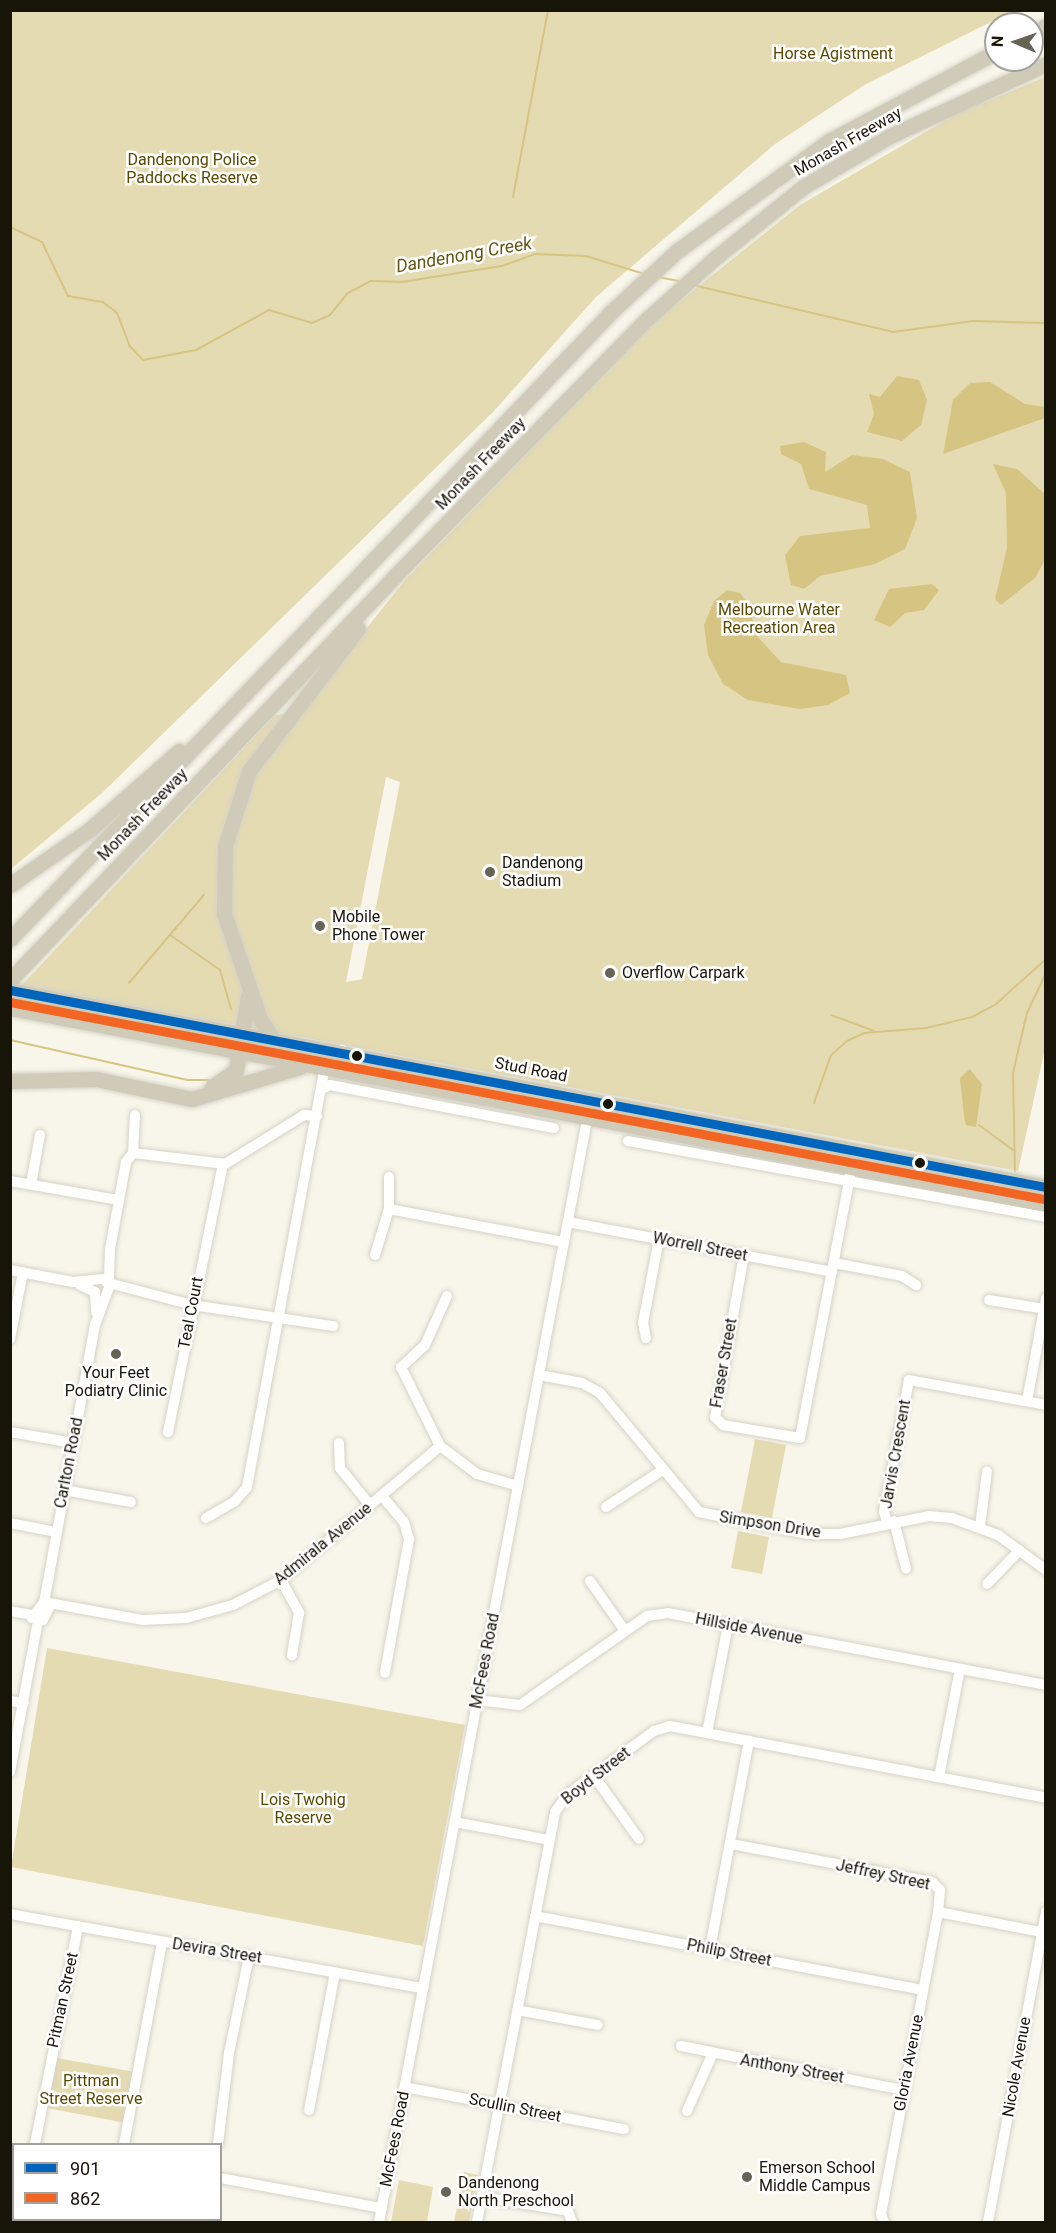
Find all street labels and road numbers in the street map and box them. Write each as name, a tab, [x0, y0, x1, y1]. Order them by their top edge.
street label: Monash Freeway	[791, 104, 905, 180]
street label: Monash Freeway	[432, 414, 530, 514]
street label: Monash Freeway	[94, 765, 192, 865]
street label: Stud Road	[493, 1054, 569, 1086]
street label: Worrell Street	[651, 1228, 749, 1266]
street label: Teal Court	[175, 1275, 207, 1351]
street label: Fraser Street	[707, 1317, 741, 1409]
street label: Jarvis Crescent	[877, 1398, 915, 1510]
street label: Carlton Road	[51, 1416, 87, 1510]
street label: Admirala Avenue	[270, 1499, 376, 1589]
street label: Simpson Drive	[718, 1507, 822, 1543]
street label: Hillside Avenue	[694, 1609, 804, 1649]
street label: McFees Road	[466, 1612, 504, 1710]
street label: Boyd Street	[558, 1743, 634, 1809]
street label: Jeffrey Street	[834, 1856, 932, 1894]
street label: Devira Street	[171, 1934, 263, 1968]
street label: Philip Street	[685, 1935, 773, 1971]
street label: Pitman Street	[44, 1951, 82, 2049]
street label: Gloria Avenue	[890, 2013, 928, 2113]
street label: Nicole Avenue	[999, 2015, 1035, 2119]
street label: Anthony Street	[739, 2050, 845, 2088]
street label: McFees Road	[376, 2090, 414, 2188]
street label: Scullin Street	[467, 2090, 563, 2126]

